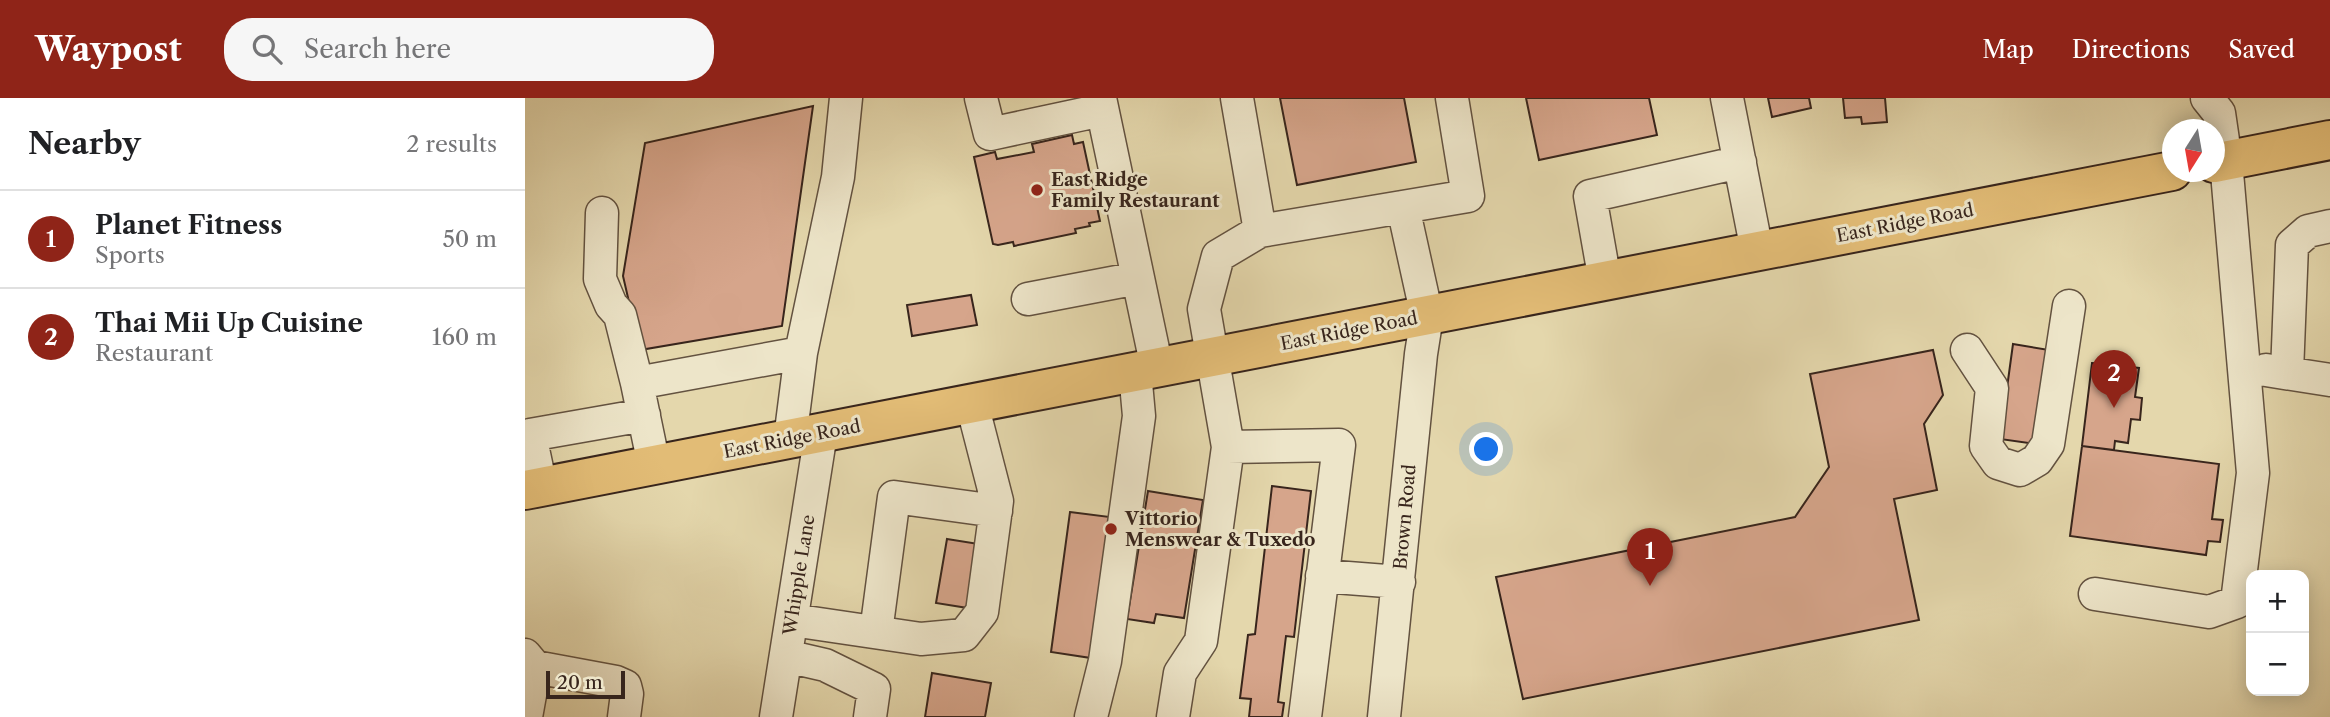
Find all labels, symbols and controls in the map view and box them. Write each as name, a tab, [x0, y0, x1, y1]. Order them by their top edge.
search box	[224, 18, 714, 81]
text: Waypost	[35, 29, 182, 70]
icon: search	[248, 30, 286, 68]
text: Search here	[304, 33, 451, 65]
text: Map	[1982, 35, 2034, 64]
text: Directions	[2072, 35, 2190, 64]
text: Saved	[2228, 35, 2295, 64]
north arrow	[2162, 119, 2225, 182]
text: Nearby	[28, 125, 141, 162]
text: 2 results	[406, 130, 497, 158]
place label: East Ridge Family Restaurant	[1051, 169, 1220, 212]
marker: East Ridge Family Restaurant	[1029, 182, 1045, 198]
street label: East Ridge Road	[1835, 199, 1975, 247]
text: Planet Fitness	[95, 209, 282, 241]
text: 1	[46, 225, 56, 253]
text: 50 m	[442, 225, 497, 253]
text: Sports	[95, 241, 165, 269]
text: Thai Mii Up Cuisine	[95, 307, 363, 339]
street label: East Ridge Road	[1279, 307, 1419, 355]
text: 2	[44, 323, 58, 351]
text: 160 m	[432, 323, 497, 351]
text: Restaurant	[95, 339, 213, 367]
pin: 2	[2091, 350, 2137, 408]
street label: East Ridge Road	[722, 415, 862, 463]
your location	[1469, 432, 1503, 466]
street label: Brown Road	[1389, 463, 1421, 571]
place label: Vittorio Menswear & Tuxedo	[1124, 508, 1316, 551]
street label: Whipple Lane	[778, 513, 819, 638]
marker: Vittorio Menswear & Tuxedo	[1103, 521, 1119, 537]
pin: 1	[1627, 528, 1673, 586]
map controls	[2246, 570, 2309, 696]
button: +	[2246, 570, 2309, 633]
button: −	[2246, 633, 2309, 696]
scale bar	[546, 668, 625, 700]
text: 20 m	[557, 671, 603, 694]

